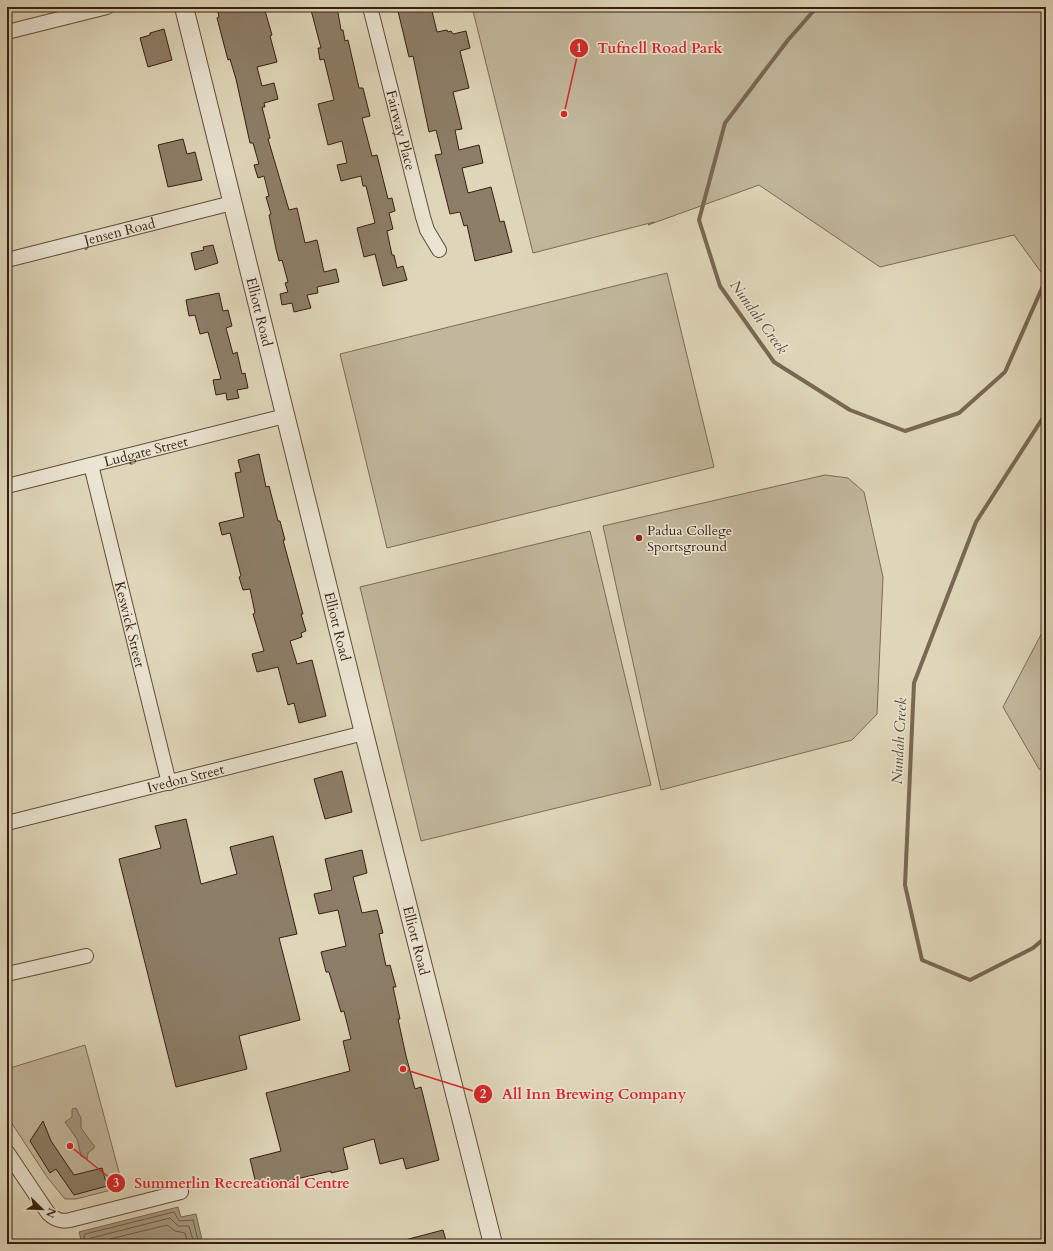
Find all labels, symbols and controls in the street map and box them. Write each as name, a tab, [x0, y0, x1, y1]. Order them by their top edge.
callout: Tufnell Road Park	[569, 34, 730, 61]
text: Tufnell Road Park	[597, 38, 723, 58]
text: 1	[576, 40, 582, 56]
street label: Fairway Place	[381, 88, 420, 172]
street label: Jensen Road	[80, 214, 158, 251]
street label: Elliott Road	[241, 275, 277, 349]
water label: Nundah Creek	[725, 276, 793, 358]
street label: Ludgate Street	[102, 432, 190, 471]
place label: Padua College Sportsground	[647, 521, 732, 556]
marker: Padua College Sportsground	[634, 533, 644, 543]
street label: Keswick Street	[110, 579, 149, 670]
street label: Elliott Road	[319, 590, 355, 664]
water label: Nundah Creek	[887, 697, 911, 785]
street label: Ivedon Street	[145, 760, 227, 797]
street label: Elliott Road	[398, 904, 434, 978]
callout: All Inn Brewing Company	[473, 1081, 694, 1108]
text: All Inn Brewing Company	[502, 1084, 687, 1104]
text: 2	[480, 1086, 486, 1102]
callout: Summerlin Recreational Centre	[106, 1169, 358, 1196]
text: Summerlin Recreational Centre	[134, 1173, 350, 1193]
text: 3	[113, 1175, 119, 1191]
north arrow	[22, 1189, 62, 1229]
text: N	[42, 1205, 60, 1220]

